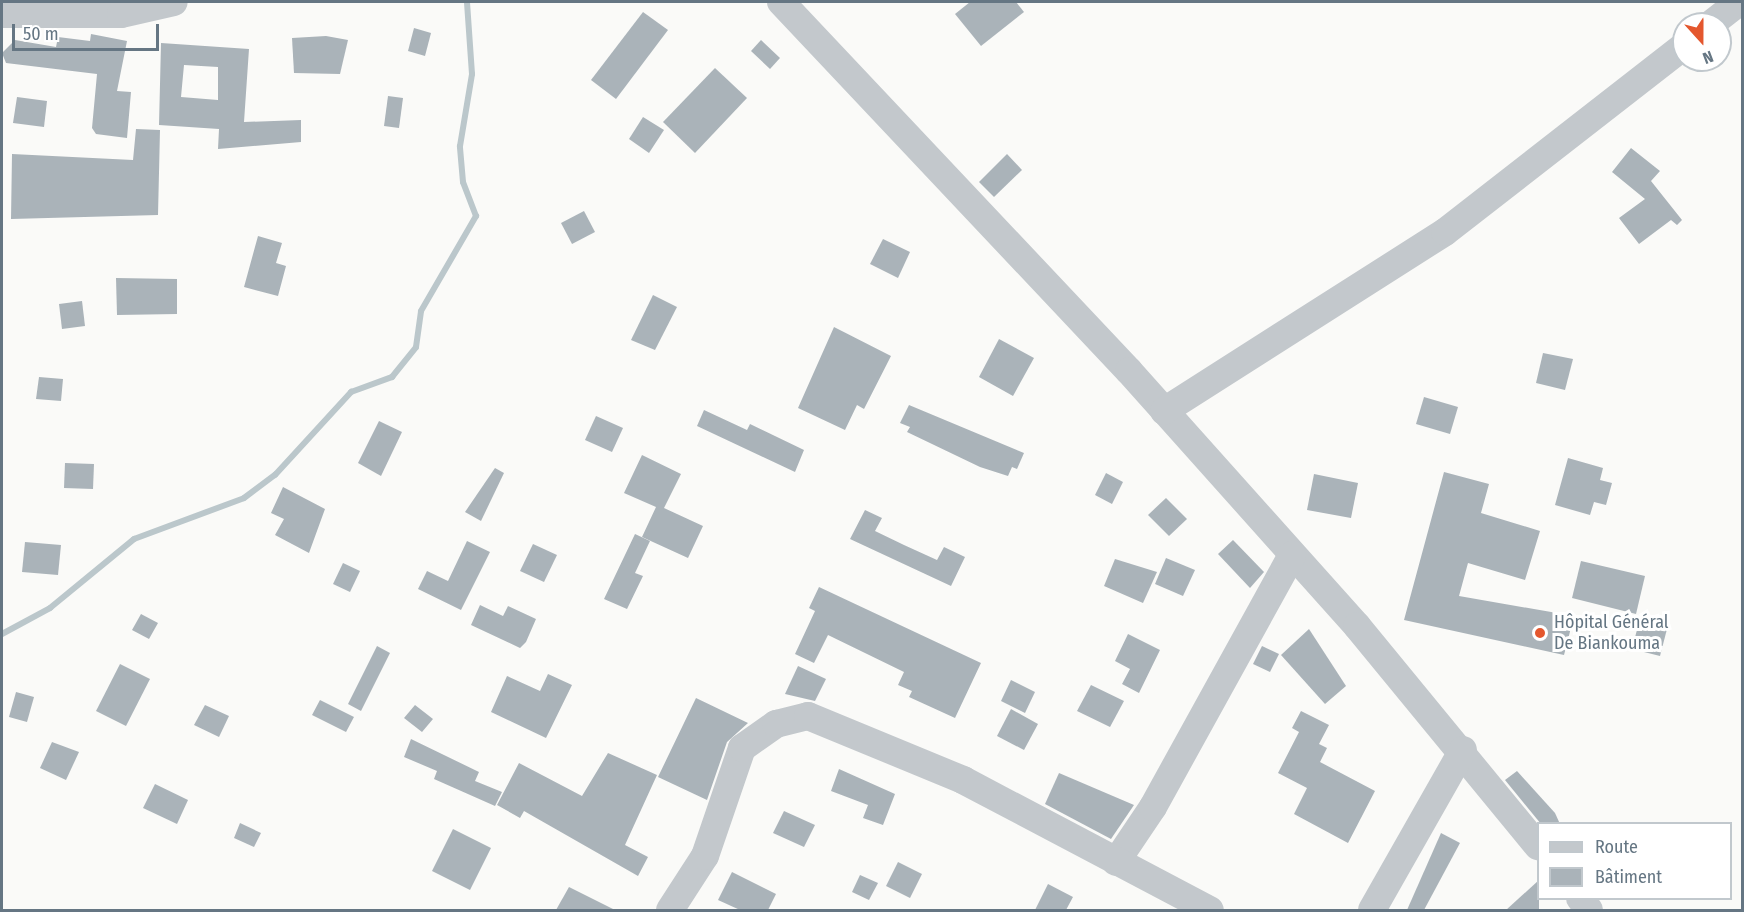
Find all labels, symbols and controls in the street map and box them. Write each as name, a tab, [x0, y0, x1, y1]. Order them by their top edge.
scale bar	[15, 12, 162, 50]
north arrow	[1672, 12, 1732, 72]
text: 50 m	[23, 23, 59, 45]
text: N	[1700, 47, 1716, 68]
place label: Hôpital Général De Biankouma	[1554, 612, 1669, 654]
marker: Hôpital Général De Biankouma	[1531, 624, 1549, 642]
legend	[1537, 822, 1732, 900]
text: Route	[1595, 836, 1638, 858]
text: Bâtiment	[1595, 866, 1662, 888]

